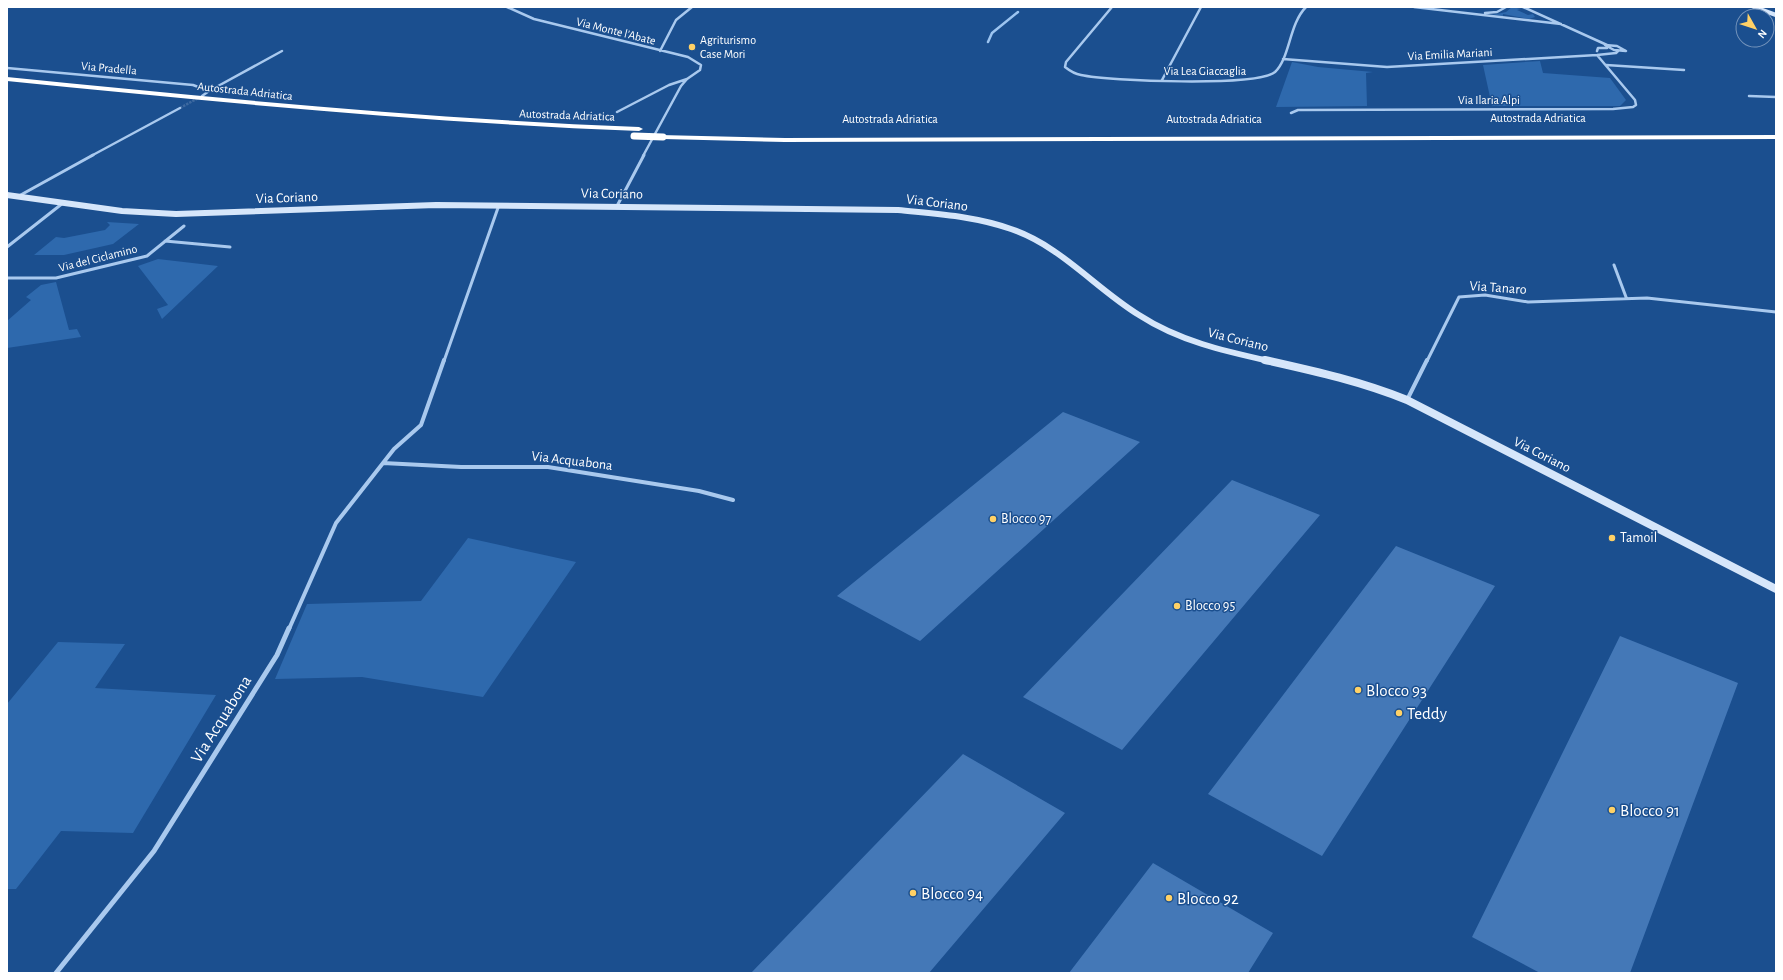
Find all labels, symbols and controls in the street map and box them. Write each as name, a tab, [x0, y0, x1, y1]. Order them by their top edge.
north arrow	[1735, 8, 1775, 48]
street label: Via Monte l'Abate	[575, 15, 657, 47]
text: N	[1756, 28, 1769, 40]
place label: Agriturismo Case Mori	[700, 34, 756, 60]
marker: Agriturismo Case Mori	[687, 42, 697, 52]
street label: Via Emilia Mariani	[1407, 46, 1493, 62]
street label: Via Pradella	[81, 60, 138, 76]
street label: Via Lea Giaccaglia	[1164, 65, 1247, 77]
street label: Autostrada Adriatica	[197, 80, 294, 102]
street label: Via Ilaria Alpi	[1458, 94, 1520, 106]
street label: Autostrada Adriatica	[519, 107, 615, 123]
street label: Autostrada Adriatica	[1490, 112, 1586, 124]
street label: Autostrada Adriatica	[842, 113, 938, 125]
street label: Autostrada Adriatica	[1166, 113, 1262, 125]
street label: Via Coriano	[581, 186, 643, 202]
street label: Via Coriano	[256, 190, 318, 206]
street label: Via Coriano	[905, 192, 969, 214]
street label: Via del Ciclamino	[57, 242, 139, 274]
street label: Via Tanaro	[1469, 279, 1527, 297]
street label: Via Coriano	[1206, 326, 1270, 354]
street label: Via Coriano	[1511, 435, 1573, 475]
street label: Via Acquabona	[531, 449, 614, 473]
place label: Blocco 97	[1001, 512, 1051, 526]
marker: Blocco 97	[988, 514, 998, 524]
place label: Tamoil	[1620, 531, 1657, 545]
marker: Tamoil	[1607, 533, 1617, 543]
place label: Blocco 95	[1185, 599, 1235, 613]
marker: Blocco 95	[1172, 601, 1182, 611]
street label: Via Acquabona	[188, 672, 255, 766]
place label: Blocco 93	[1366, 682, 1427, 699]
marker: Blocco 93	[1353, 685, 1363, 695]
place label: Teddy	[1407, 705, 1448, 723]
marker: Teddy	[1394, 708, 1404, 718]
place label: Blocco 91	[1620, 802, 1680, 819]
marker: Blocco 91	[1607, 805, 1617, 815]
place label: Blocco 94	[921, 885, 983, 902]
marker: Blocco 94	[908, 888, 918, 898]
place label: Blocco 92	[1177, 890, 1239, 907]
marker: Blocco 92	[1164, 893, 1174, 903]

